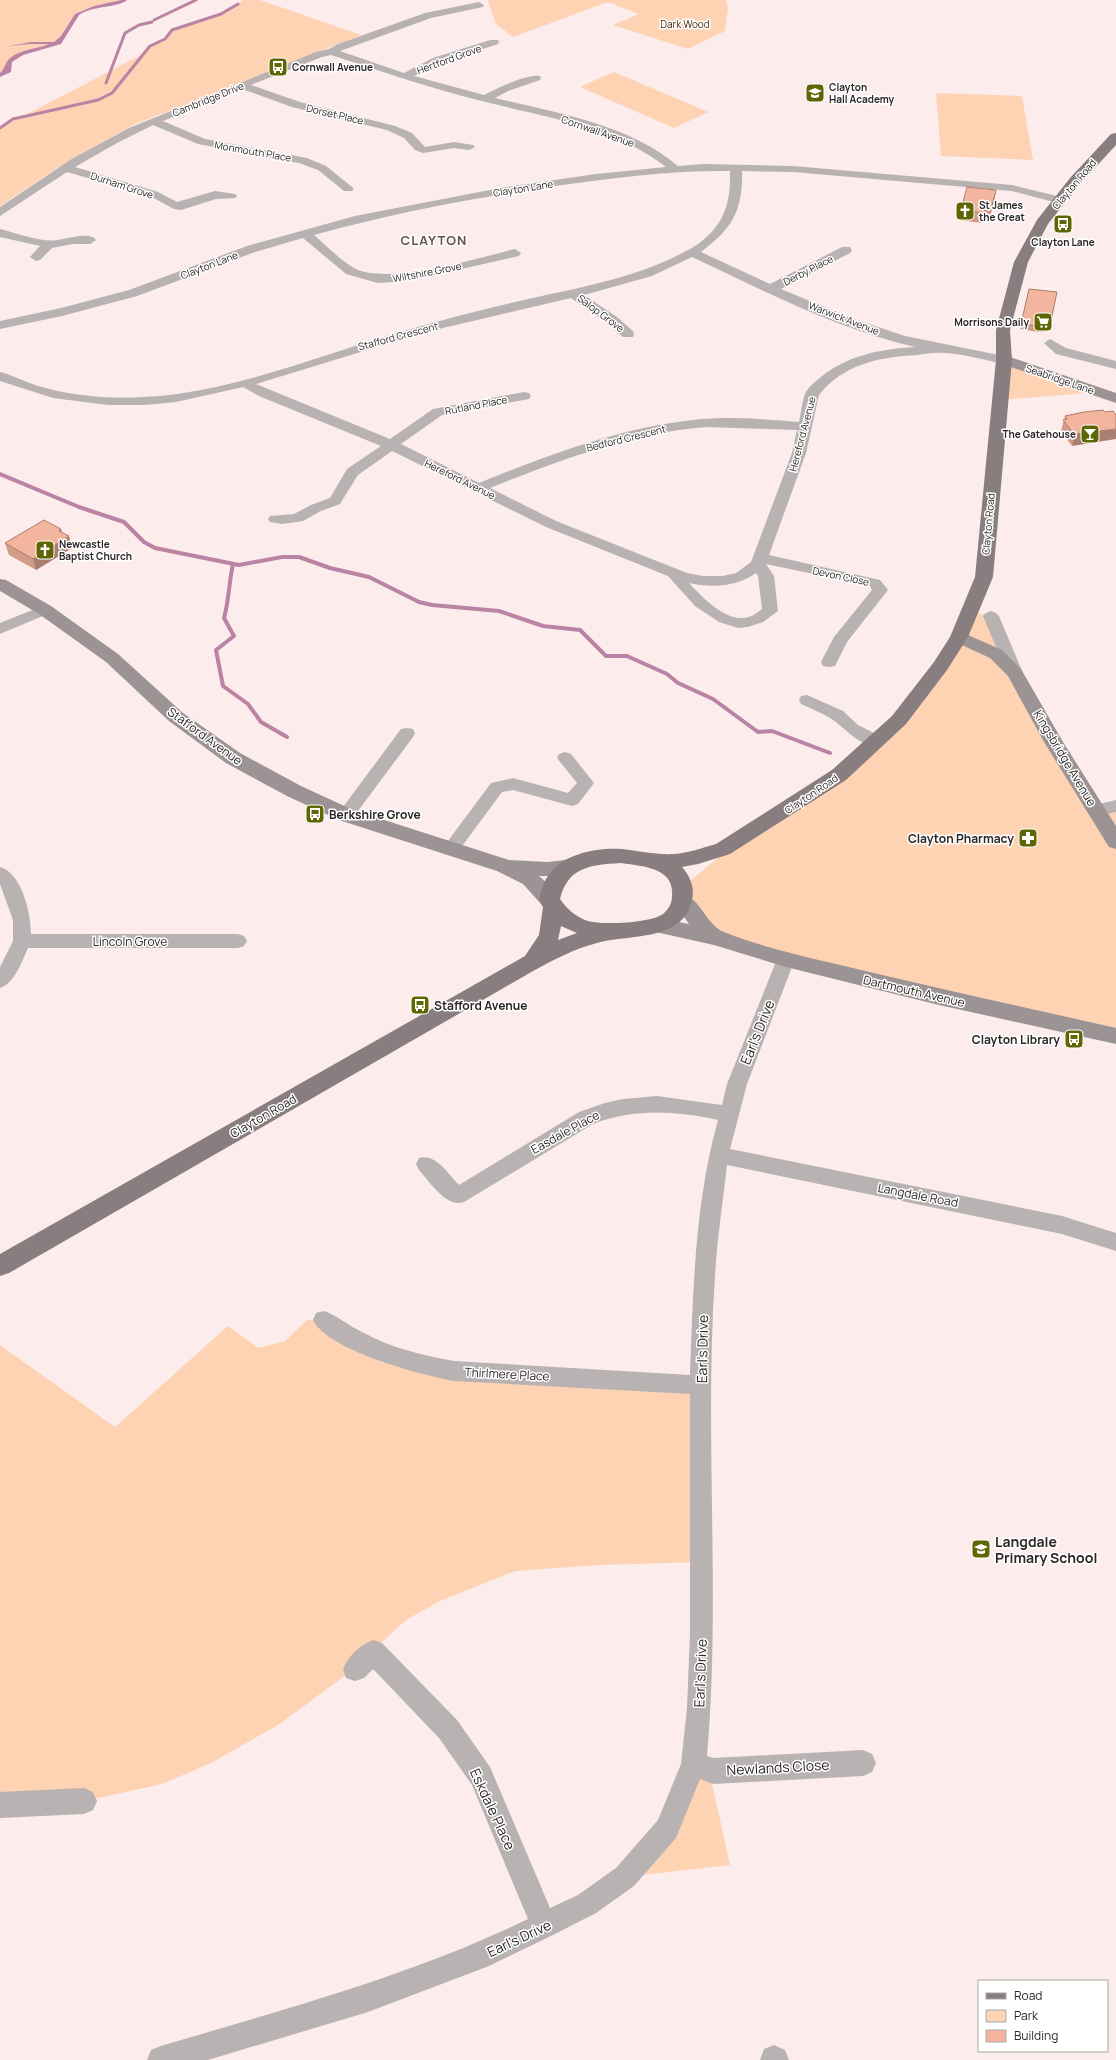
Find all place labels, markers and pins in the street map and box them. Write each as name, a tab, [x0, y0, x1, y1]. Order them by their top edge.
bus stop icon: Cornwall Avenue	[267, 56, 289, 78]
place label: Cornwall Avenue	[292, 60, 373, 74]
place label: Clayton Hall Academy	[829, 80, 895, 106]
school or university icon: Clayton Hall Academy	[804, 82, 826, 104]
place label: St James the Great	[979, 198, 1025, 224]
church icon: St James the Great	[954, 200, 976, 222]
bus stop icon: Clayton Lane	[1052, 213, 1074, 235]
place label: Clayton Lane	[1031, 235, 1095, 249]
supermarket icon: Morrisons Daily	[1032, 311, 1054, 333]
place label: Morrisons Daily	[954, 315, 1029, 329]
bar icon: The Gatehouse	[1079, 423, 1101, 445]
place label: The Gatehouse	[1002, 427, 1076, 441]
place label: Newcastle Baptist Church	[59, 537, 132, 563]
church icon: Newcastle Baptist Church	[34, 539, 56, 561]
bus stop icon: Berkshire Grove	[304, 803, 326, 825]
place label: Berkshire Grove	[329, 806, 421, 823]
pharmacy icon: Clayton Pharmacy	[1017, 827, 1039, 849]
place label: Clayton Pharmacy	[908, 830, 1014, 847]
bus stop icon: Stafford Avenue	[409, 994, 431, 1016]
place label: Stafford Avenue	[434, 997, 527, 1014]
bus stop icon: Clayton Library	[1063, 1028, 1085, 1050]
place label: Clayton Library	[972, 1031, 1060, 1048]
place label: Langdale Primary School	[995, 1532, 1097, 1567]
school or university icon: Langdale Primary School	[970, 1538, 992, 1560]

